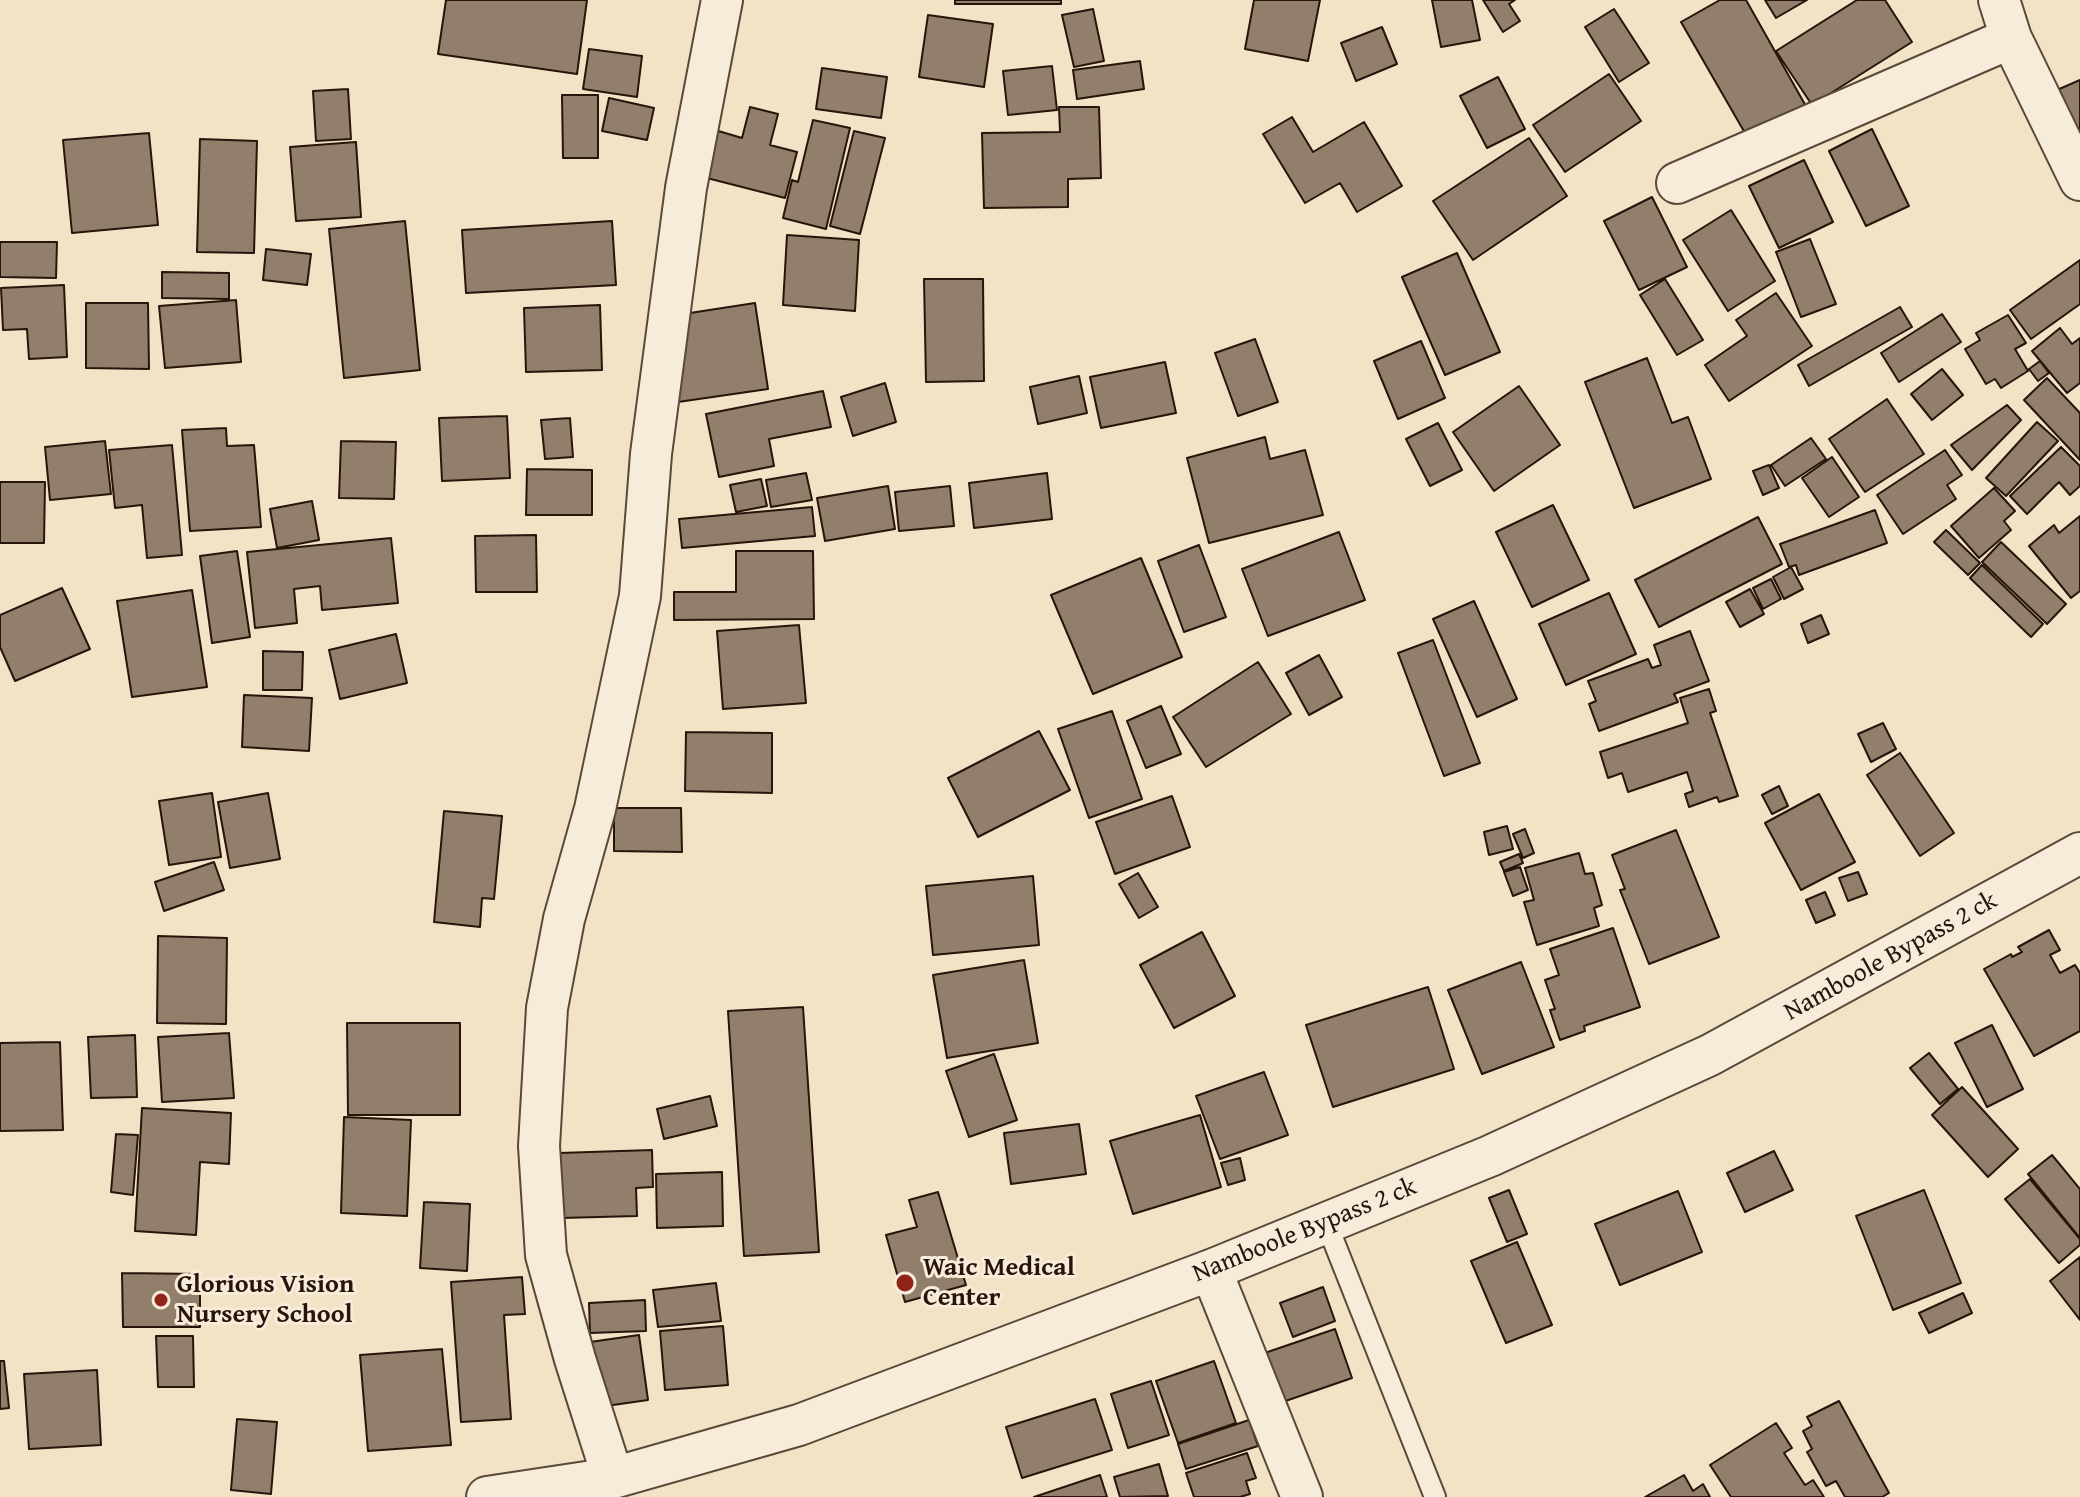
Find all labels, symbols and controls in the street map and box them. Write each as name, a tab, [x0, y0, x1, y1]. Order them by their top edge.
street label: Namboole Bypass 2 ck	[1779, 885, 2003, 1029]
street label: Namboole Bypass 2 ck	[1188, 1172, 1422, 1290]
place label: Waic Medical Center	[923, 1252, 1075, 1314]
place label: Glorious Vision Nursery School	[177, 1269, 354, 1330]
marker: Waic Medical Center	[894, 1272, 916, 1294]
marker: Glorious Vision Nursery School	[152, 1291, 170, 1309]

